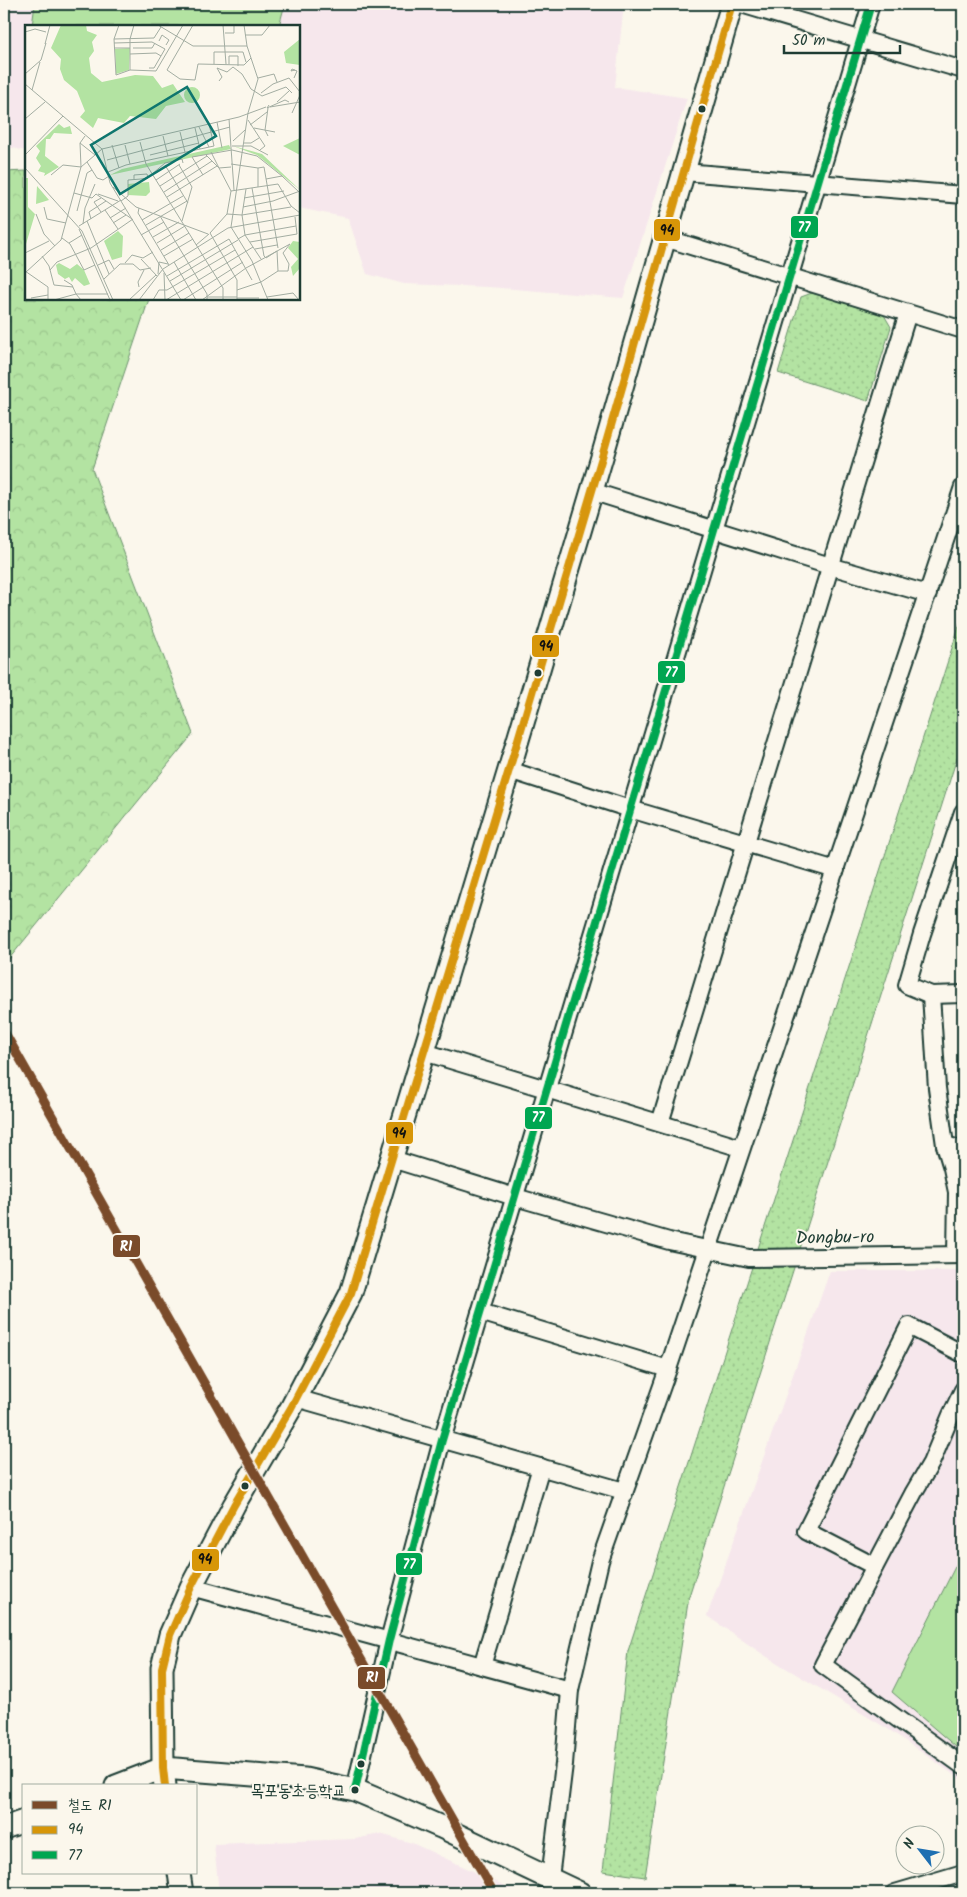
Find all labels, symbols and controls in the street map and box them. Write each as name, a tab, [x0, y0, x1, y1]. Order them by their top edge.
scale bar	[784, 22, 901, 54]
inset map	[25, 25, 300, 300]
text: 50 m	[792, 29, 826, 53]
unlabelled marker	[697, 104, 707, 114]
line badge: 77	[790, 215, 819, 239]
text: 77	[797, 217, 811, 239]
line badge: 94	[653, 218, 681, 242]
text: 94	[660, 220, 675, 242]
line badge: 94	[531, 634, 560, 658]
text: 94	[539, 636, 554, 658]
line badge: 77	[657, 660, 686, 684]
text: 77	[664, 662, 678, 684]
unlabelled marker	[533, 668, 543, 678]
line badge: 77	[524, 1106, 553, 1130]
text: 77	[531, 1107, 545, 1129]
line badge: 94	[385, 1121, 414, 1145]
text: 94	[392, 1123, 407, 1145]
street label: Dongbu-ro	[796, 1223, 874, 1254]
line badge: R1	[112, 1234, 141, 1258]
text: R1	[120, 1236, 133, 1258]
unlabelled marker	[240, 1481, 250, 1491]
line badge: 94	[191, 1548, 220, 1572]
text: 94	[198, 1549, 213, 1571]
line badge: 77	[395, 1552, 423, 1576]
text: 77	[402, 1554, 416, 1576]
line badge: R1	[357, 1666, 386, 1690]
text: R1	[366, 1667, 379, 1689]
unlabelled marker	[356, 1759, 366, 1769]
place label: 목포동초등학교	[250, 1778, 346, 1805]
legend	[22, 1784, 198, 1874]
marker: 목포동초등학교	[350, 1785, 360, 1795]
text: 철도 R1	[68, 1794, 112, 1818]
text: 94	[68, 1818, 84, 1842]
north arrow	[894, 1824, 944, 1874]
text: N	[898, 1834, 922, 1853]
text: 77	[68, 1844, 83, 1868]

